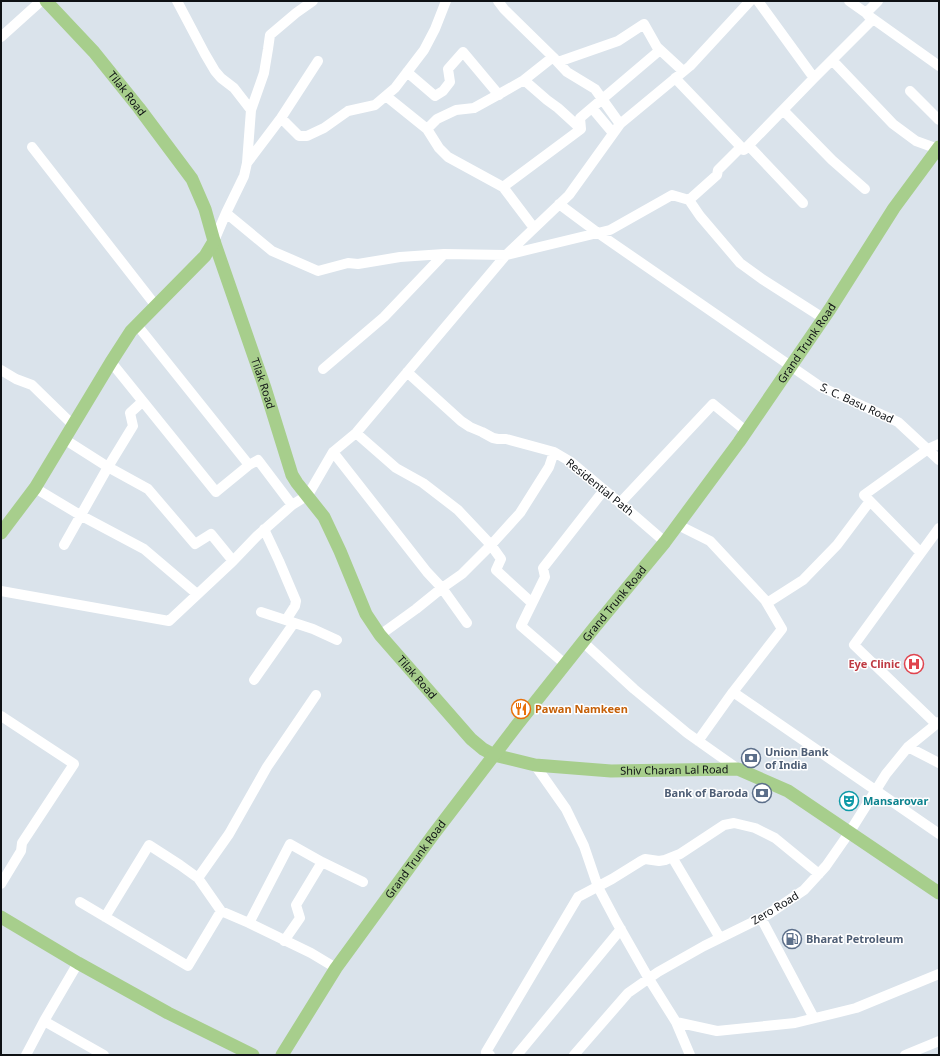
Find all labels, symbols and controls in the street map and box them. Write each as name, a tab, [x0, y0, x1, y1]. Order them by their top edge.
street label: Tilak Road	[105, 68, 150, 118]
street label: Grand Trunk Road	[774, 300, 839, 386]
street label: Tilak Road	[248, 356, 279, 411]
street label: S. C. Basu Road	[818, 379, 896, 426]
street label: Residential Path	[563, 455, 637, 519]
street label: Grand Trunk Road	[578, 562, 649, 644]
street label: Tilak Road	[394, 652, 440, 702]
hospital icon: Eye Clinic	[903, 653, 925, 675]
place label: Eye Clinic	[848, 656, 900, 671]
restaurant icon: Pawan Namkeen	[510, 698, 532, 720]
place label: Pawan Namkeen	[535, 701, 628, 716]
place label: Union Bank of India	[765, 744, 829, 772]
bank icon: Union Bank of India	[740, 747, 762, 769]
street label: Shiv Charan Lal Road	[620, 761, 729, 778]
bank icon: Bank of Baroda	[751, 782, 773, 804]
place label: Bank of Baroda	[664, 785, 748, 800]
theatre icon: Mansarovar	[838, 790, 860, 812]
place label: Mansarovar	[863, 793, 928, 808]
street label: Grand Trunk Road	[381, 817, 449, 901]
street label: Zero Road	[748, 888, 801, 928]
fuel station icon: Bharat Petroleum	[781, 928, 803, 950]
place label: Bharat Petroleum	[806, 931, 903, 946]

